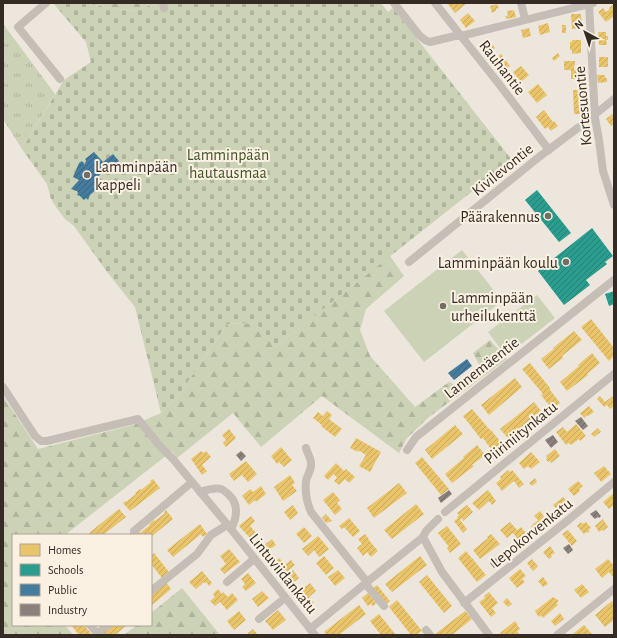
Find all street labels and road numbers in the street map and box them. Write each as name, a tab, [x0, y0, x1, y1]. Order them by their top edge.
street label: Rauhantie	[476, 37, 528, 98]
street label: Kortesuontie	[572, 65, 594, 146]
street label: Kivilevontie	[469, 140, 536, 199]
street label: Lannemäentie	[441, 334, 522, 402]
street label: Piiriniitynkatu	[481, 399, 561, 468]
street label: Lepokorvenkatu	[488, 495, 575, 570]
street label: Lintuviidankatu	[246, 531, 320, 617]

